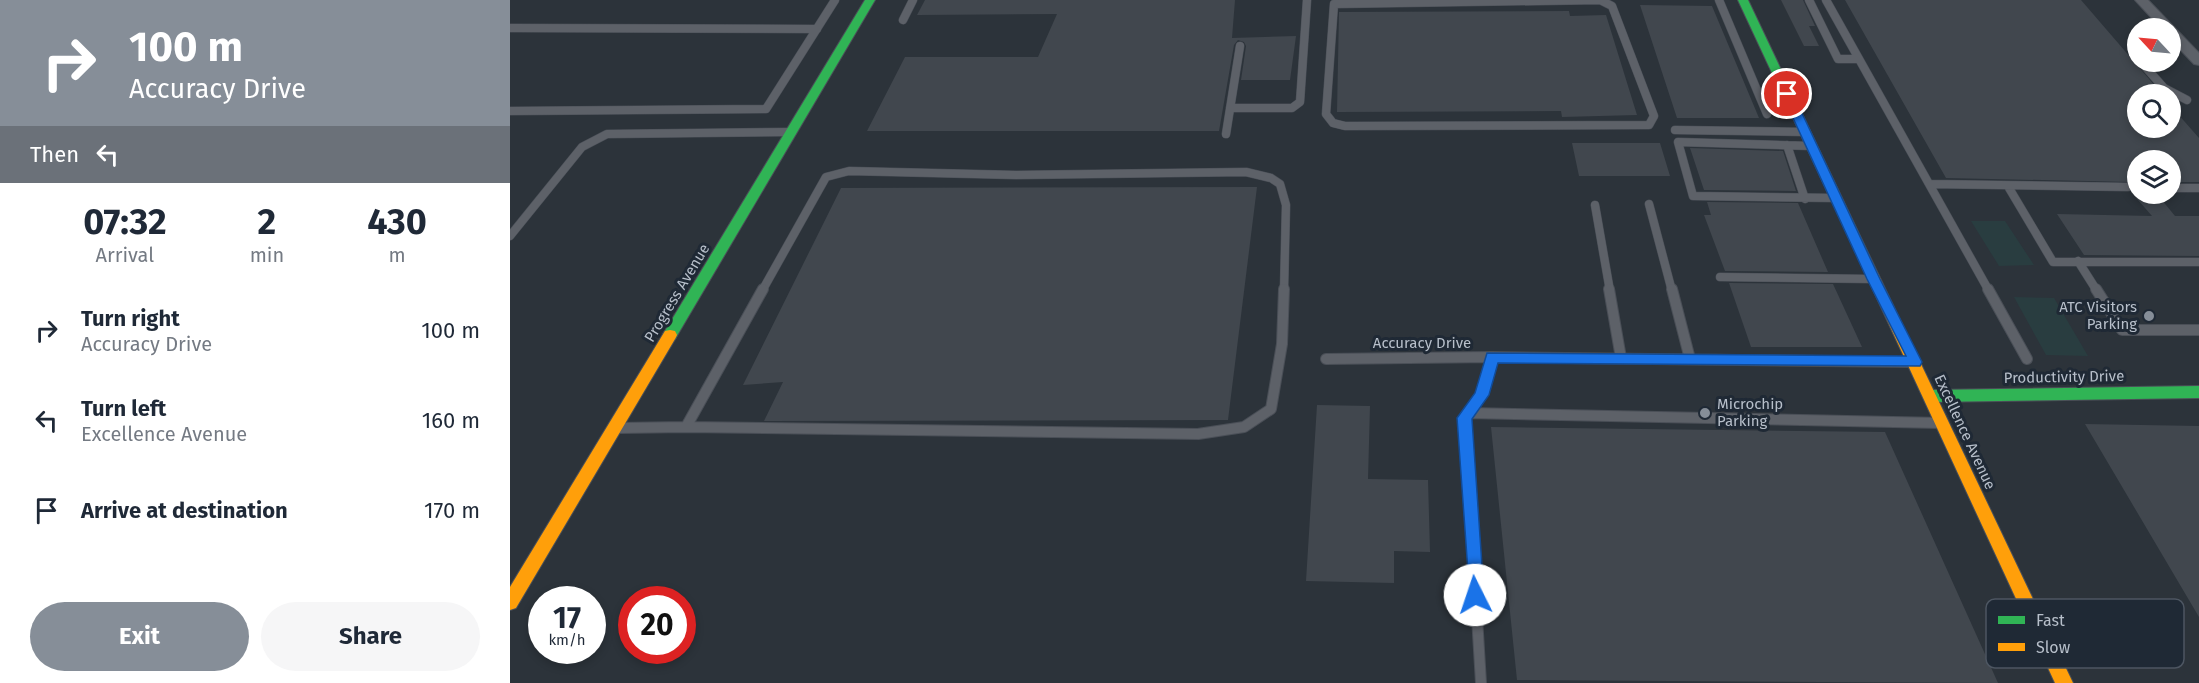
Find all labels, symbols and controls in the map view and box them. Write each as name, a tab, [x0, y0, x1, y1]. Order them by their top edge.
north arrow	[2127, 18, 2181, 72]
map controls	[2127, 18, 2181, 204]
text: 100 m	[129, 22, 243, 72]
icon: right	[30, 24, 108, 102]
pin	[1761, 68, 1812, 119]
text: Accuracy Drive	[129, 73, 306, 105]
icon: arrive	[1770, 77, 1803, 110]
button: search	[2127, 84, 2181, 138]
icon: left	[91, 138, 124, 171]
text: Then	[30, 141, 79, 168]
button: layers	[2127, 150, 2181, 204]
text: 07:32	[83, 200, 167, 244]
text: 2	[258, 200, 276, 244]
text: 430	[367, 200, 427, 244]
street label: Progress Avenue	[641, 241, 713, 345]
text: Arrival	[96, 243, 154, 267]
text: min	[250, 243, 284, 267]
text: m	[389, 243, 406, 267]
place label: ATC Visitors Parking	[2059, 298, 2137, 333]
text: Turn right	[81, 305, 180, 332]
marker: ATC Visitors Parking	[2142, 309, 2156, 323]
icon: right	[30, 314, 63, 347]
text: 100 m	[421, 317, 480, 344]
text: Accuracy Drive	[81, 332, 212, 356]
street label: Accuracy Drive	[1373, 334, 1471, 352]
street label: Productivity Drive	[2004, 367, 2124, 387]
street label: Excellence Avenue	[1930, 372, 2000, 492]
text: Turn left	[81, 395, 166, 422]
place label: Microchip Parking	[1717, 395, 1783, 430]
icon: left	[30, 404, 63, 437]
marker: Microchip Parking	[1698, 406, 1712, 420]
text: 160 m	[422, 407, 480, 434]
text: Excellence Avenue	[81, 422, 247, 446]
icon: arrive	[30, 494, 63, 527]
text: Arrive at destination	[81, 497, 288, 524]
text: 170 m	[424, 497, 480, 524]
position arrow	[1443, 563, 1507, 627]
speed limit sign: 20	[618, 586, 696, 664]
legend	[1986, 599, 2184, 668]
text: 17	[553, 600, 581, 636]
button: Exit	[30, 602, 249, 671]
button: Share	[261, 602, 480, 671]
text: Fast	[2036, 611, 2065, 630]
text: km/h	[548, 631, 586, 649]
text: Slow	[2036, 638, 2071, 657]

